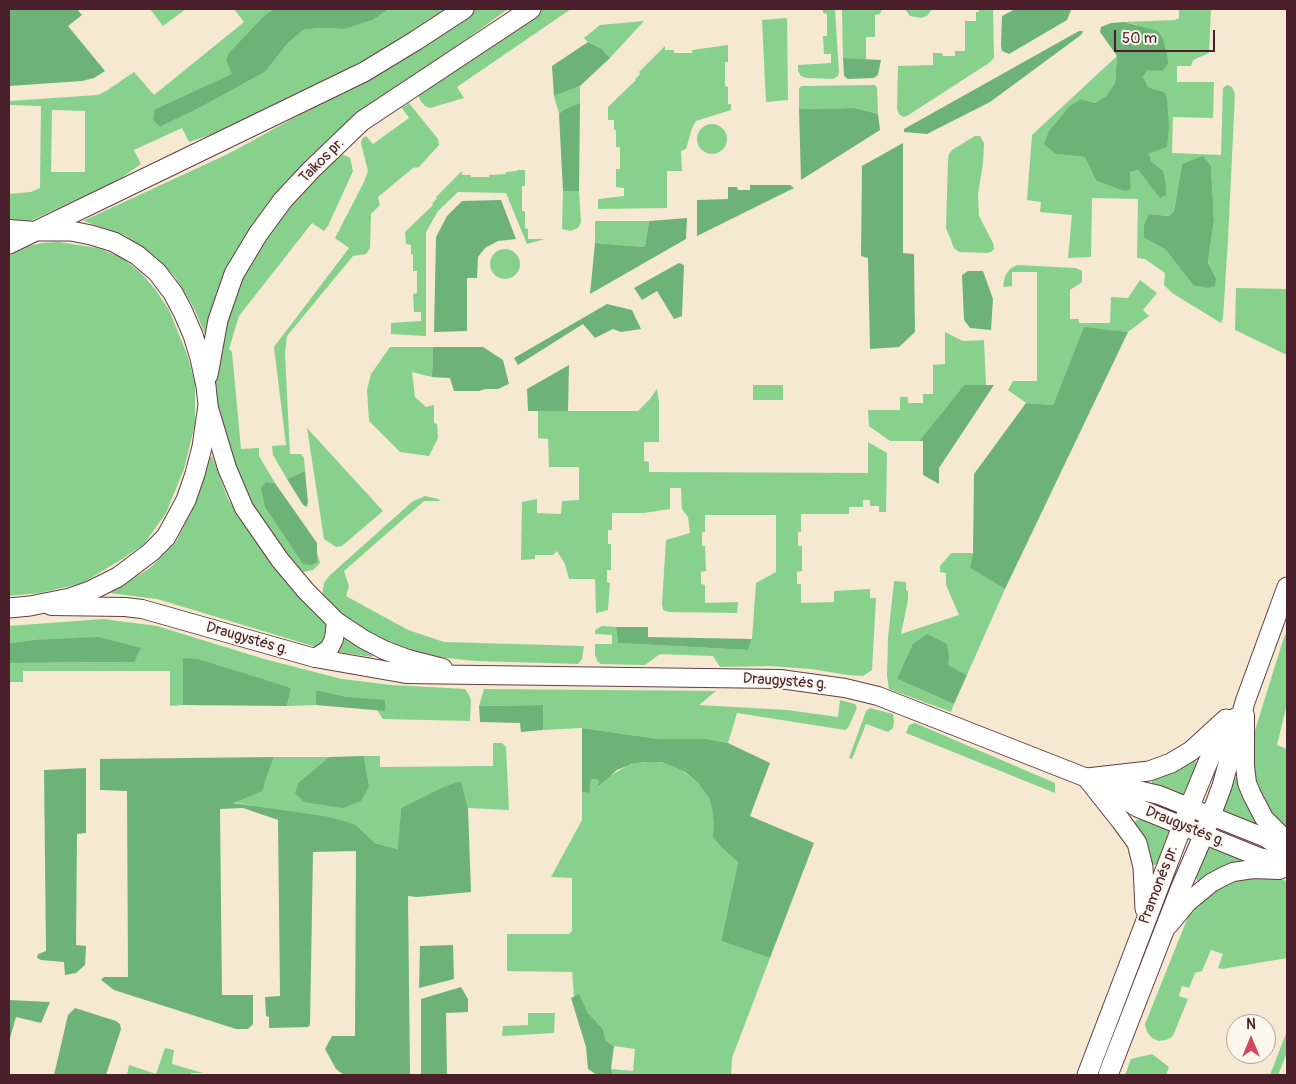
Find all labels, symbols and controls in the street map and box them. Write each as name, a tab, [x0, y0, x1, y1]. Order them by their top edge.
scale bar	[1116, 20, 1217, 52]
text: 50 m	[1122, 29, 1157, 48]
street label: Taikos pr.	[296, 135, 348, 187]
street label: Draugystės g.	[204, 619, 290, 659]
street label: Draugystės g.	[742, 670, 828, 694]
street label: Draugystės g.	[1142, 803, 1228, 851]
street label: Pramonės pr.	[1136, 843, 1182, 927]
north arrow	[1226, 1014, 1276, 1064]
text: N	[1246, 1016, 1256, 1033]

